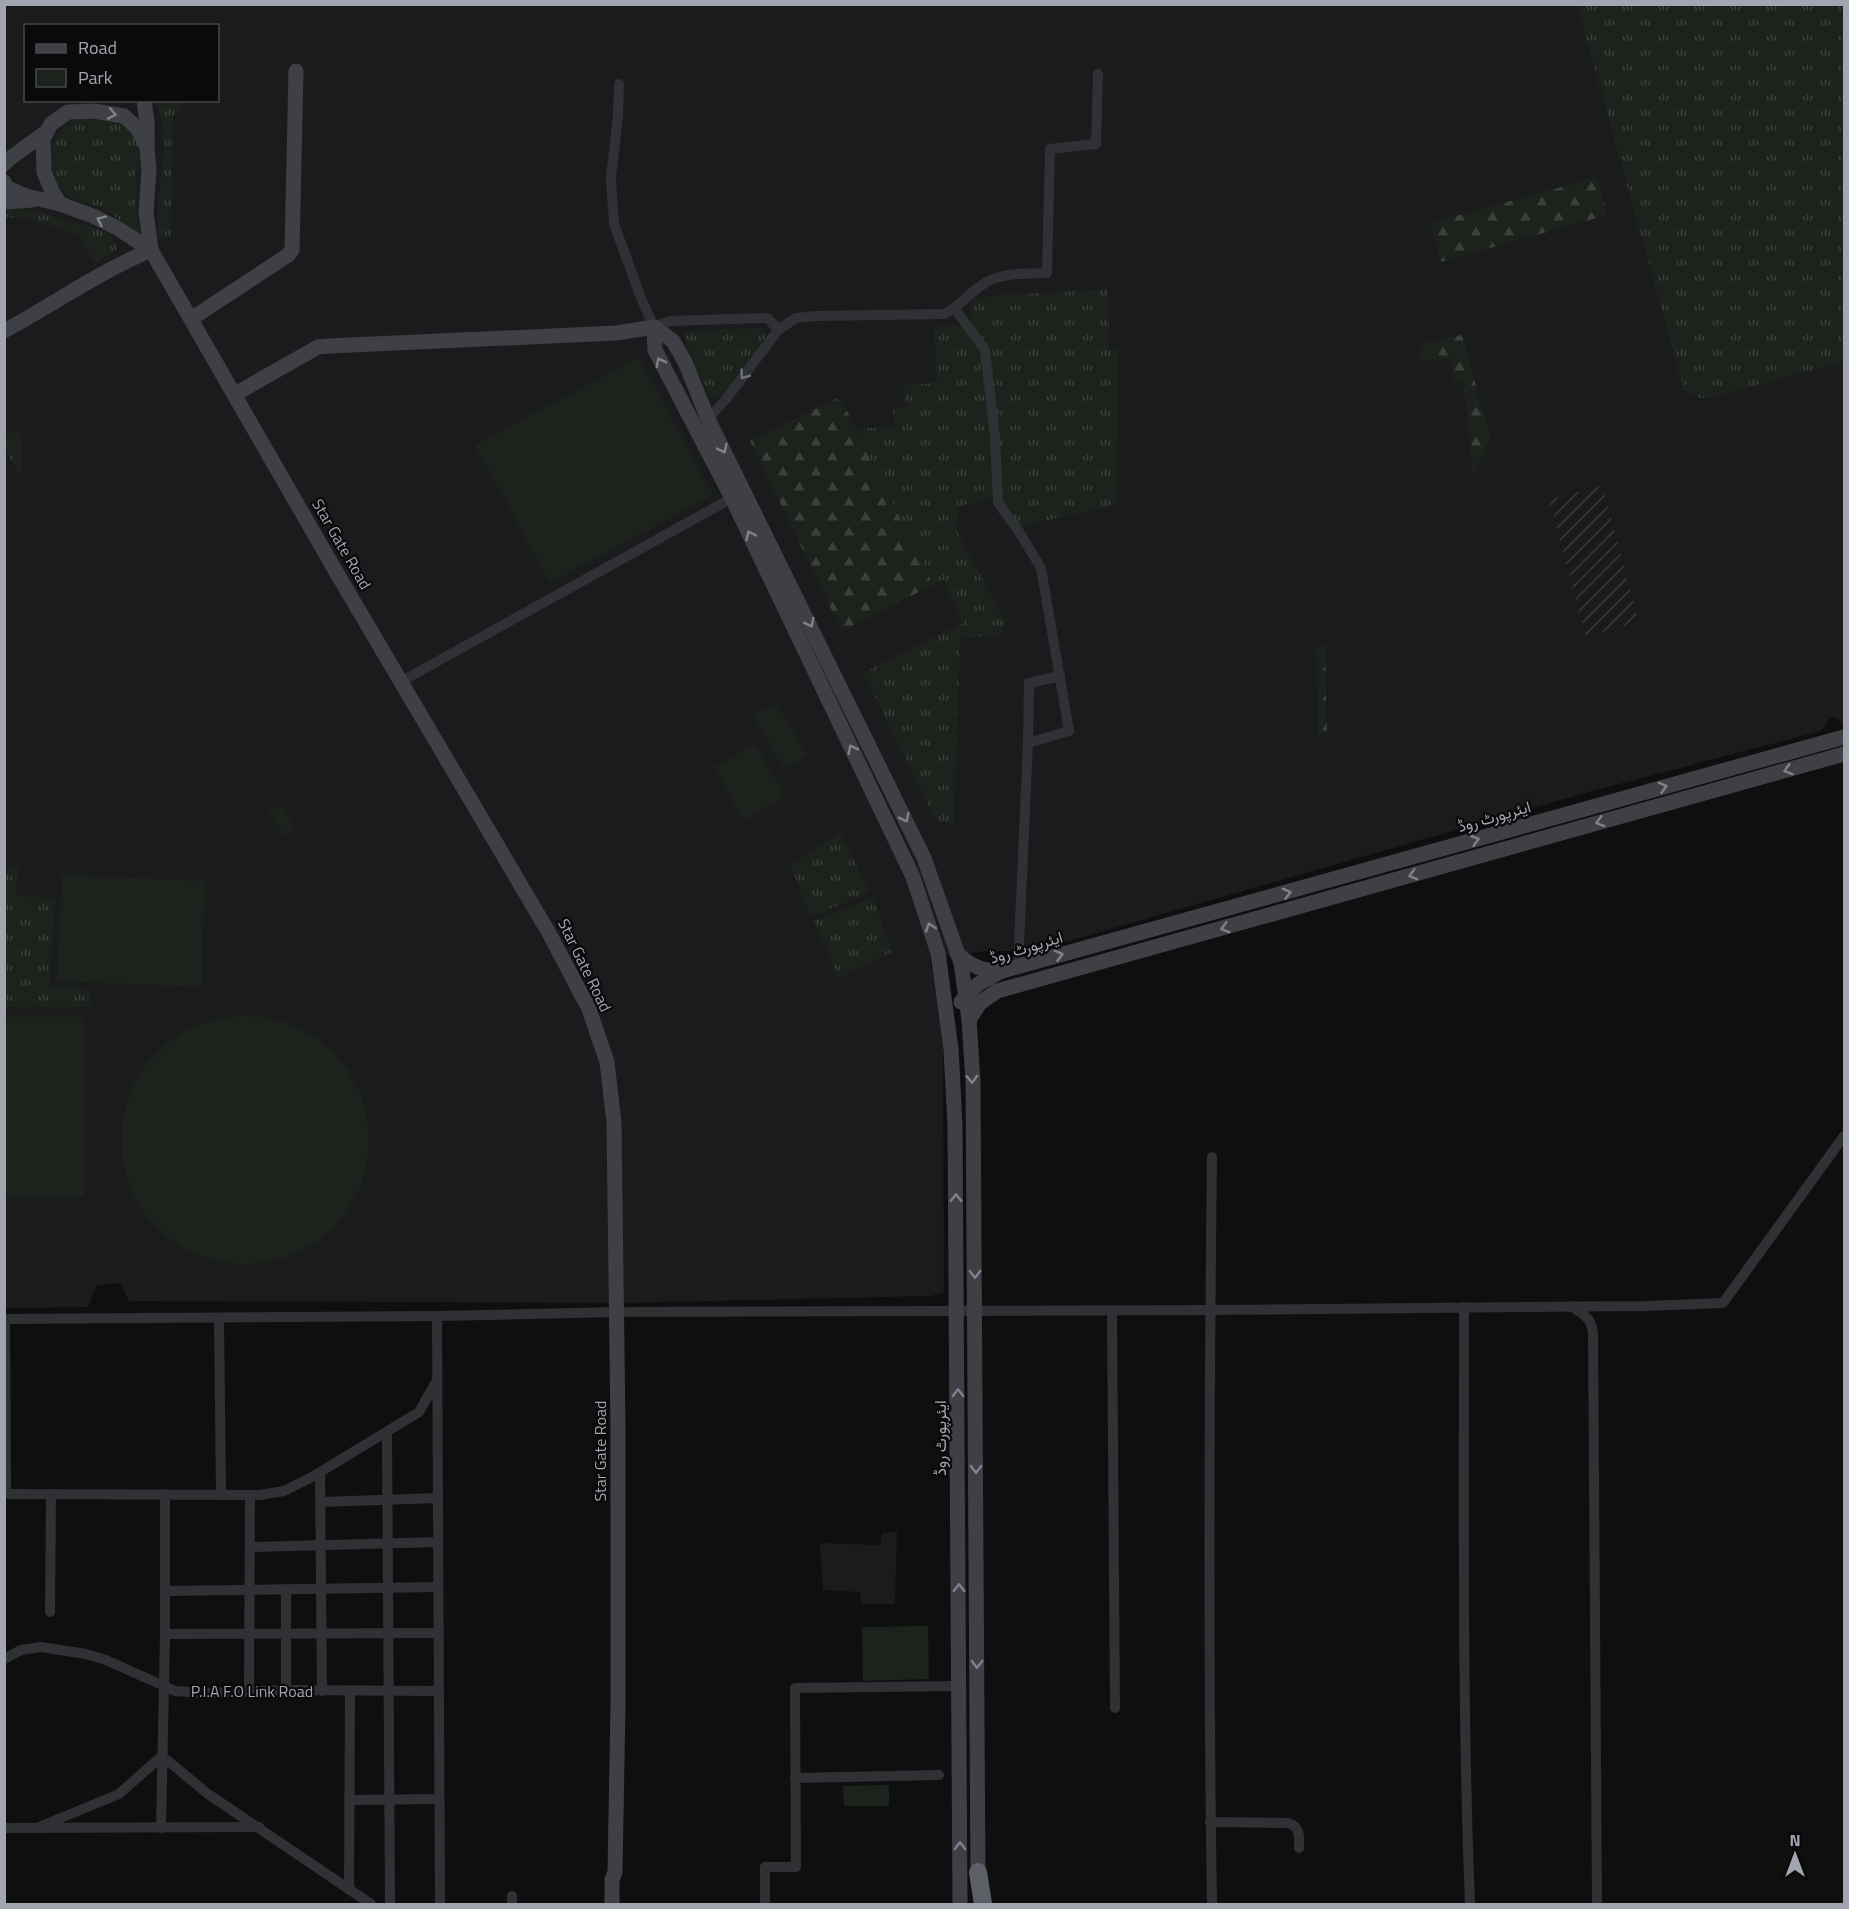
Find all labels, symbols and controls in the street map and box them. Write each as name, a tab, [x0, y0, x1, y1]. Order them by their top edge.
legend	[24, 24, 219, 102]
text: Road	[78, 34, 117, 61]
text: Park	[78, 64, 113, 91]
one-way arrow	[107, 107, 117, 120]
one-way arrow	[97, 216, 107, 227]
one-way arrow	[656, 357, 668, 368]
one-way arrow	[740, 369, 751, 380]
one-way arrow	[716, 443, 727, 453]
street label: Star Gate Road	[306, 494, 378, 594]
one-way arrow	[745, 530, 757, 541]
one-way arrow	[803, 617, 815, 628]
one-way arrow	[848, 744, 860, 755]
one-way arrow	[1783, 763, 1794, 775]
one-way arrow	[1657, 782, 1668, 794]
street label: ایئرپورٹ روڈ	[1454, 794, 1534, 838]
one-way arrow	[897, 811, 909, 822]
one-way arrow	[1595, 815, 1606, 827]
one-way arrow	[1469, 835, 1480, 847]
one-way arrow	[1408, 868, 1419, 880]
one-way arrow	[1282, 887, 1292, 900]
street label: Star Gate Road	[552, 914, 618, 1016]
one-way arrow	[1220, 920, 1230, 933]
one-way arrow	[925, 922, 937, 933]
street label: ایئرپورٹ روڈ	[986, 925, 1066, 969]
one-way arrow	[1053, 950, 1063, 962]
one-way arrow	[966, 1074, 979, 1083]
one-way arrow	[950, 1194, 962, 1203]
one-way arrow	[969, 1269, 981, 1278]
one-way arrow	[952, 1389, 964, 1398]
street label: ایئرپورٹ روڈ	[928, 1400, 952, 1476]
street label: Star Gate Road	[588, 1401, 612, 1501]
one-way arrow	[970, 1464, 982, 1473]
one-way arrow	[953, 1584, 965, 1593]
one-way arrow	[971, 1659, 983, 1668]
street label: P.I.A F.O Link Road	[191, 1679, 313, 1703]
north arrow	[1765, 1825, 1825, 1885]
text: N	[1789, 1828, 1801, 1852]
one-way arrow	[954, 1842, 966, 1851]

